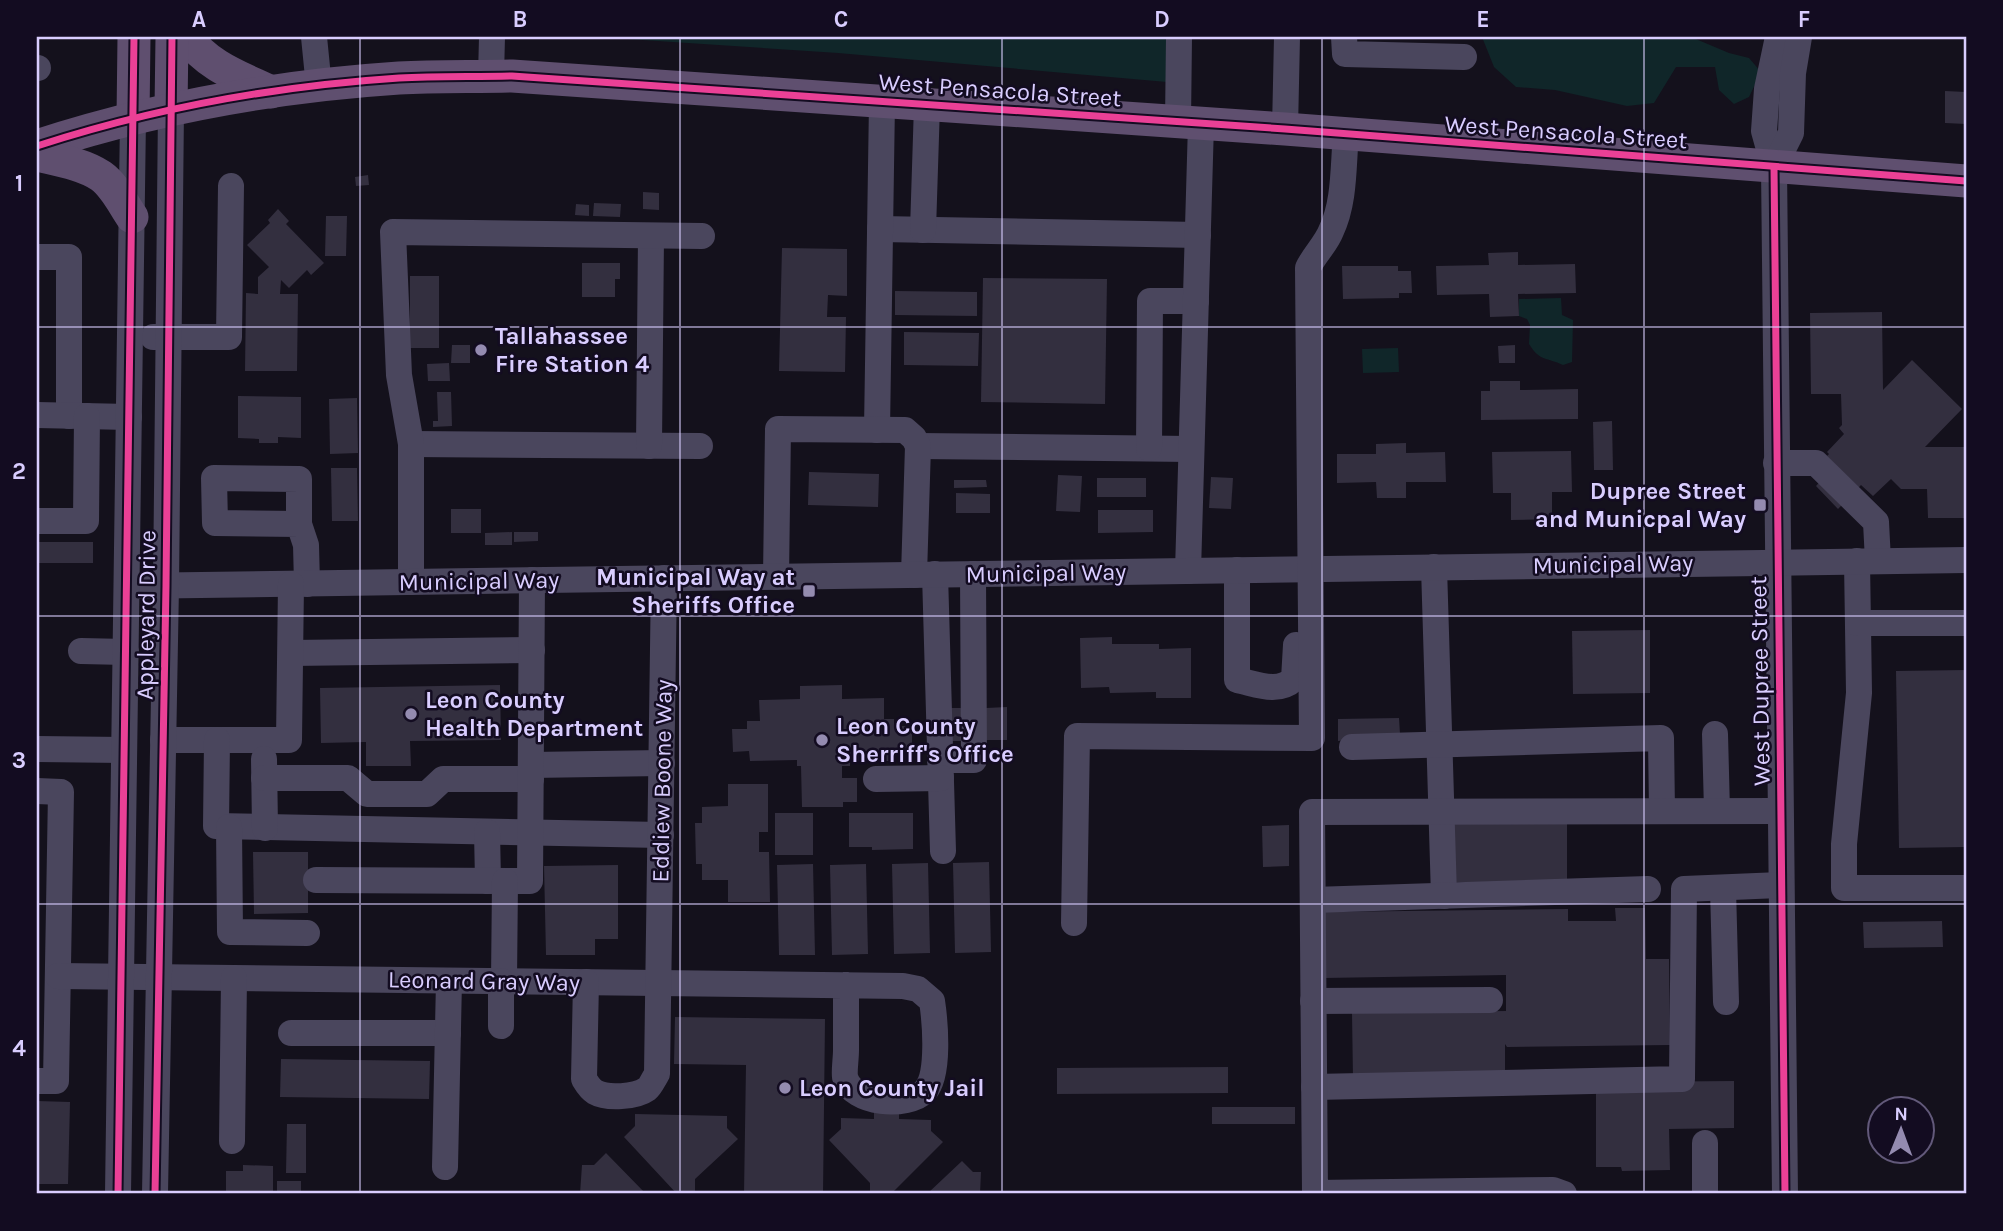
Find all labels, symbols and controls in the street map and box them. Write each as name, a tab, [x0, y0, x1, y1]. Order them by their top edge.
text: A	[192, 6, 206, 33]
text: B	[513, 6, 527, 33]
text: C	[834, 6, 848, 33]
text: D	[1154, 6, 1170, 33]
text: E	[1476, 6, 1490, 33]
text: F	[1798, 6, 1810, 33]
street label: West Pensacola Street	[878, 68, 1122, 112]
street label: West Pensacola Street	[1444, 110, 1688, 154]
text: 1	[15, 170, 23, 197]
place label: Tallahassee Fire Station 4	[495, 322, 649, 378]
marker: Tallahassee Fire Station 4	[473, 342, 489, 358]
text: 2	[12, 458, 26, 485]
place label: Dupree Street and Municpal Way	[1535, 477, 1746, 533]
marker: Dupree Street and Municpal Way	[1752, 497, 1768, 513]
street label: Appleyard Drive	[131, 530, 161, 700]
street label: Municipal Way	[1532, 549, 1694, 579]
street label: Municipal Way	[965, 558, 1127, 588]
place label: Municipal Way at Sheriffs Office	[596, 563, 795, 619]
street label: Municipal Way	[398, 566, 560, 596]
street label: West Dupree Street	[1744, 576, 1776, 786]
marker: Municipal Way at Sheriffs Office	[801, 583, 817, 599]
street label: Eddiew Boone Way	[646, 679, 678, 883]
place label: Leon County Health Department	[425, 686, 643, 742]
marker: Leon County Health Department	[403, 706, 419, 722]
place label: Leon County Sherriff's Office	[836, 712, 1014, 768]
marker: Leon County Sherriff's Office	[814, 732, 830, 748]
text: 3	[12, 747, 26, 774]
street label: Leonard Gray Way	[388, 965, 580, 997]
text: 4	[12, 1035, 26, 1062]
place label: Leon County Jail	[799, 1074, 984, 1102]
marker: Leon County Jail	[777, 1080, 793, 1096]
north arrow	[1867, 1094, 1937, 1164]
text: N	[1894, 1103, 1908, 1125]

